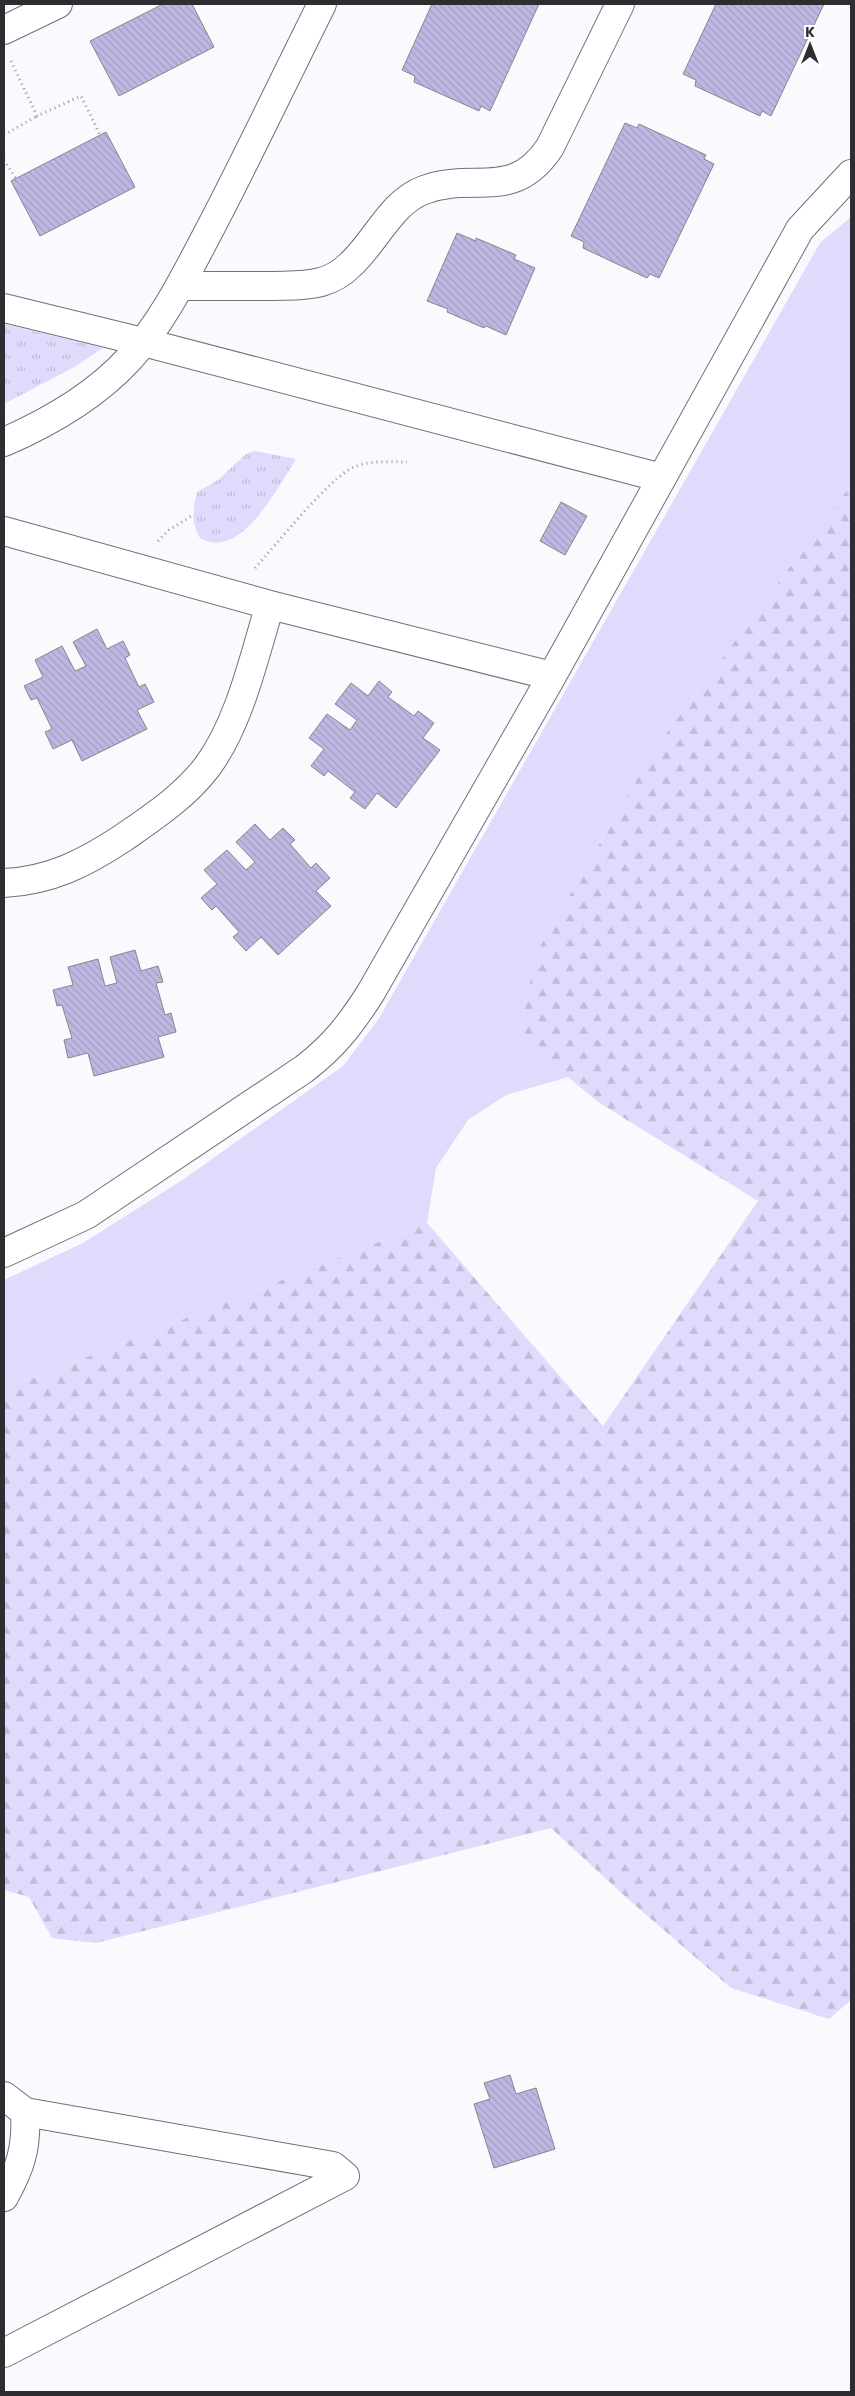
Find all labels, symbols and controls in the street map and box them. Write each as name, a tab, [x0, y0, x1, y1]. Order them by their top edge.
north arrow	[785, 20, 835, 70]
text: K	[805, 22, 815, 42]

